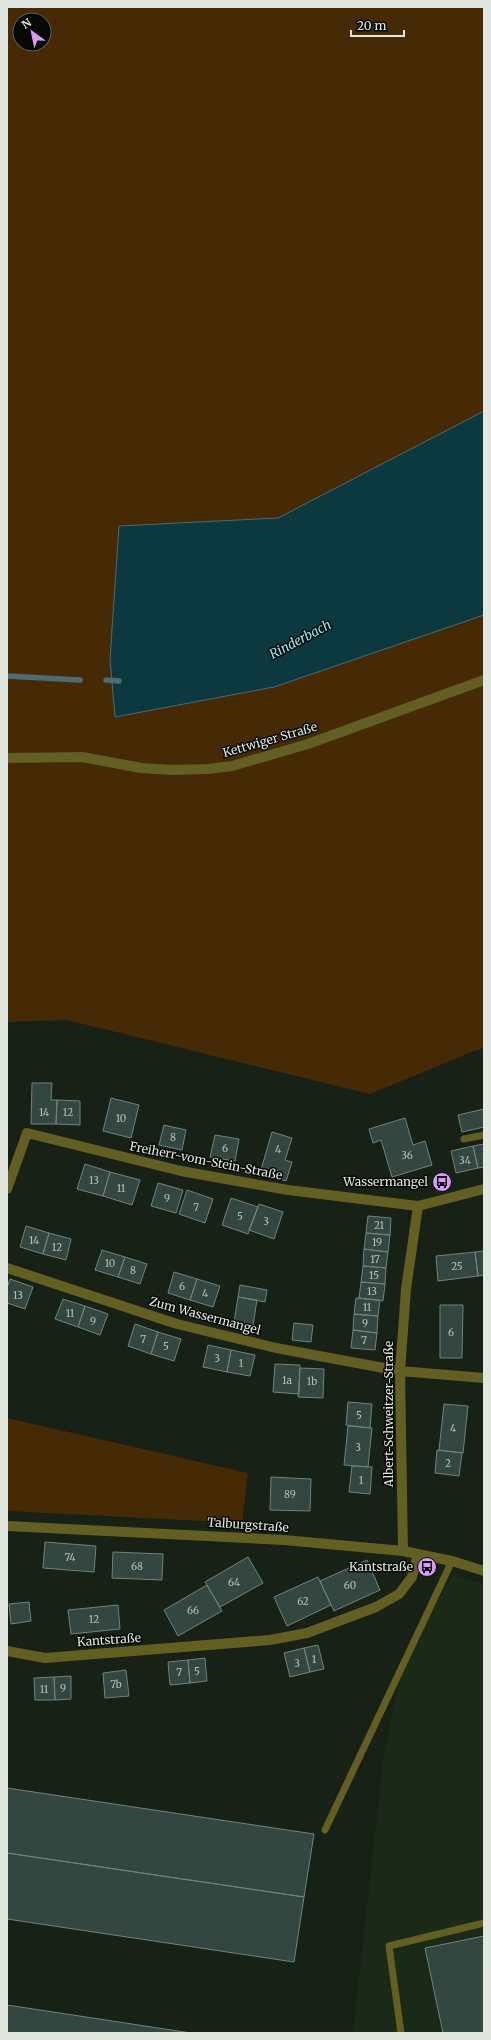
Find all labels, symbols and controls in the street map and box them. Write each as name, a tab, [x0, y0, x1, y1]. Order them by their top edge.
north arrow	[12, 12, 52, 52]
scale bar	[351, 12, 404, 38]
text: N	[19, 15, 34, 32]
text: 20 m	[357, 18, 386, 33]
water label: Rinderbach	[266, 616, 334, 663]
street label: Kettwiger Straße	[221, 719, 319, 760]
house number: 14	[39, 1106, 49, 1119]
house number: 12	[63, 1106, 73, 1119]
house number: 10	[116, 1112, 126, 1125]
house number: 8	[170, 1131, 176, 1144]
street label: Freiherr-vom-Stein-Straße	[128, 1138, 284, 1183]
house number: 6	[222, 1142, 228, 1155]
house number: 4	[275, 1143, 281, 1156]
house number: 36	[401, 1149, 413, 1162]
house number: 34	[459, 1154, 471, 1167]
bus stop icon: Wassermangel	[431, 1171, 453, 1193]
house number: 13	[89, 1174, 99, 1187]
place label: Wassermangel	[342, 1174, 428, 1189]
house number: 11	[117, 1182, 126, 1195]
house number: 9	[164, 1192, 170, 1205]
house number: 7	[193, 1201, 199, 1214]
house number: 5	[237, 1210, 243, 1223]
house number: 3	[263, 1215, 269, 1228]
house number: 21	[374, 1219, 385, 1232]
house number: 14	[29, 1234, 39, 1247]
house number: 19	[372, 1236, 382, 1249]
house number: 12	[52, 1241, 62, 1254]
house number: 17	[370, 1253, 380, 1266]
house number: 10	[105, 1257, 115, 1270]
house number: 25	[451, 1260, 463, 1273]
house number: 8	[130, 1264, 136, 1277]
house number: 15	[369, 1269, 379, 1282]
house number: 6	[179, 1280, 185, 1293]
house number: 13	[367, 1285, 377, 1298]
house number: 4	[202, 1287, 208, 1300]
house number: 13	[13, 1289, 23, 1302]
street label: Zum Wassermangel	[148, 1293, 263, 1338]
house number: 11	[363, 1301, 372, 1314]
house number: 11	[66, 1307, 75, 1320]
house number: 9	[90, 1315, 96, 1328]
house number: 9	[362, 1317, 368, 1330]
house number: 6	[448, 1326, 454, 1339]
house number: 7	[140, 1333, 146, 1346]
house number: 7	[361, 1334, 367, 1347]
house number: 5	[163, 1340, 169, 1353]
street label: Albert-Schweitzer-Straße	[381, 1341, 396, 1488]
house number: 3	[214, 1352, 220, 1365]
house number: 1	[239, 1357, 244, 1370]
house number: 1a	[282, 1374, 293, 1387]
house number: 1b	[307, 1375, 317, 1388]
house number: 5	[356, 1409, 362, 1422]
house number: 4	[450, 1422, 456, 1435]
house number: 3	[355, 1441, 361, 1454]
house number: 2	[445, 1457, 451, 1470]
house number: 1	[359, 1474, 364, 1487]
house number: 89	[284, 1488, 296, 1501]
street label: Talburgstraße	[207, 1514, 289, 1535]
house number: 74	[65, 1551, 76, 1564]
bus stop icon: Kantstraße	[416, 1556, 438, 1578]
place label: Kantstraße	[349, 1559, 413, 1574]
house number: 68	[131, 1560, 143, 1573]
house number: 64	[228, 1576, 240, 1589]
house number: 60	[344, 1579, 356, 1592]
house number: 62	[297, 1595, 309, 1608]
house number: 66	[187, 1604, 199, 1617]
house number: 12	[89, 1613, 99, 1626]
street label: Kantstraße	[76, 1630, 141, 1649]
house number: 1	[312, 1653, 317, 1666]
house number: 3	[294, 1657, 300, 1670]
house number: 5	[194, 1665, 200, 1678]
house number: 7	[176, 1666, 182, 1679]
house number: 7b	[110, 1678, 122, 1691]
house number: 9	[60, 1682, 66, 1695]
house number: 11	[40, 1683, 49, 1696]

